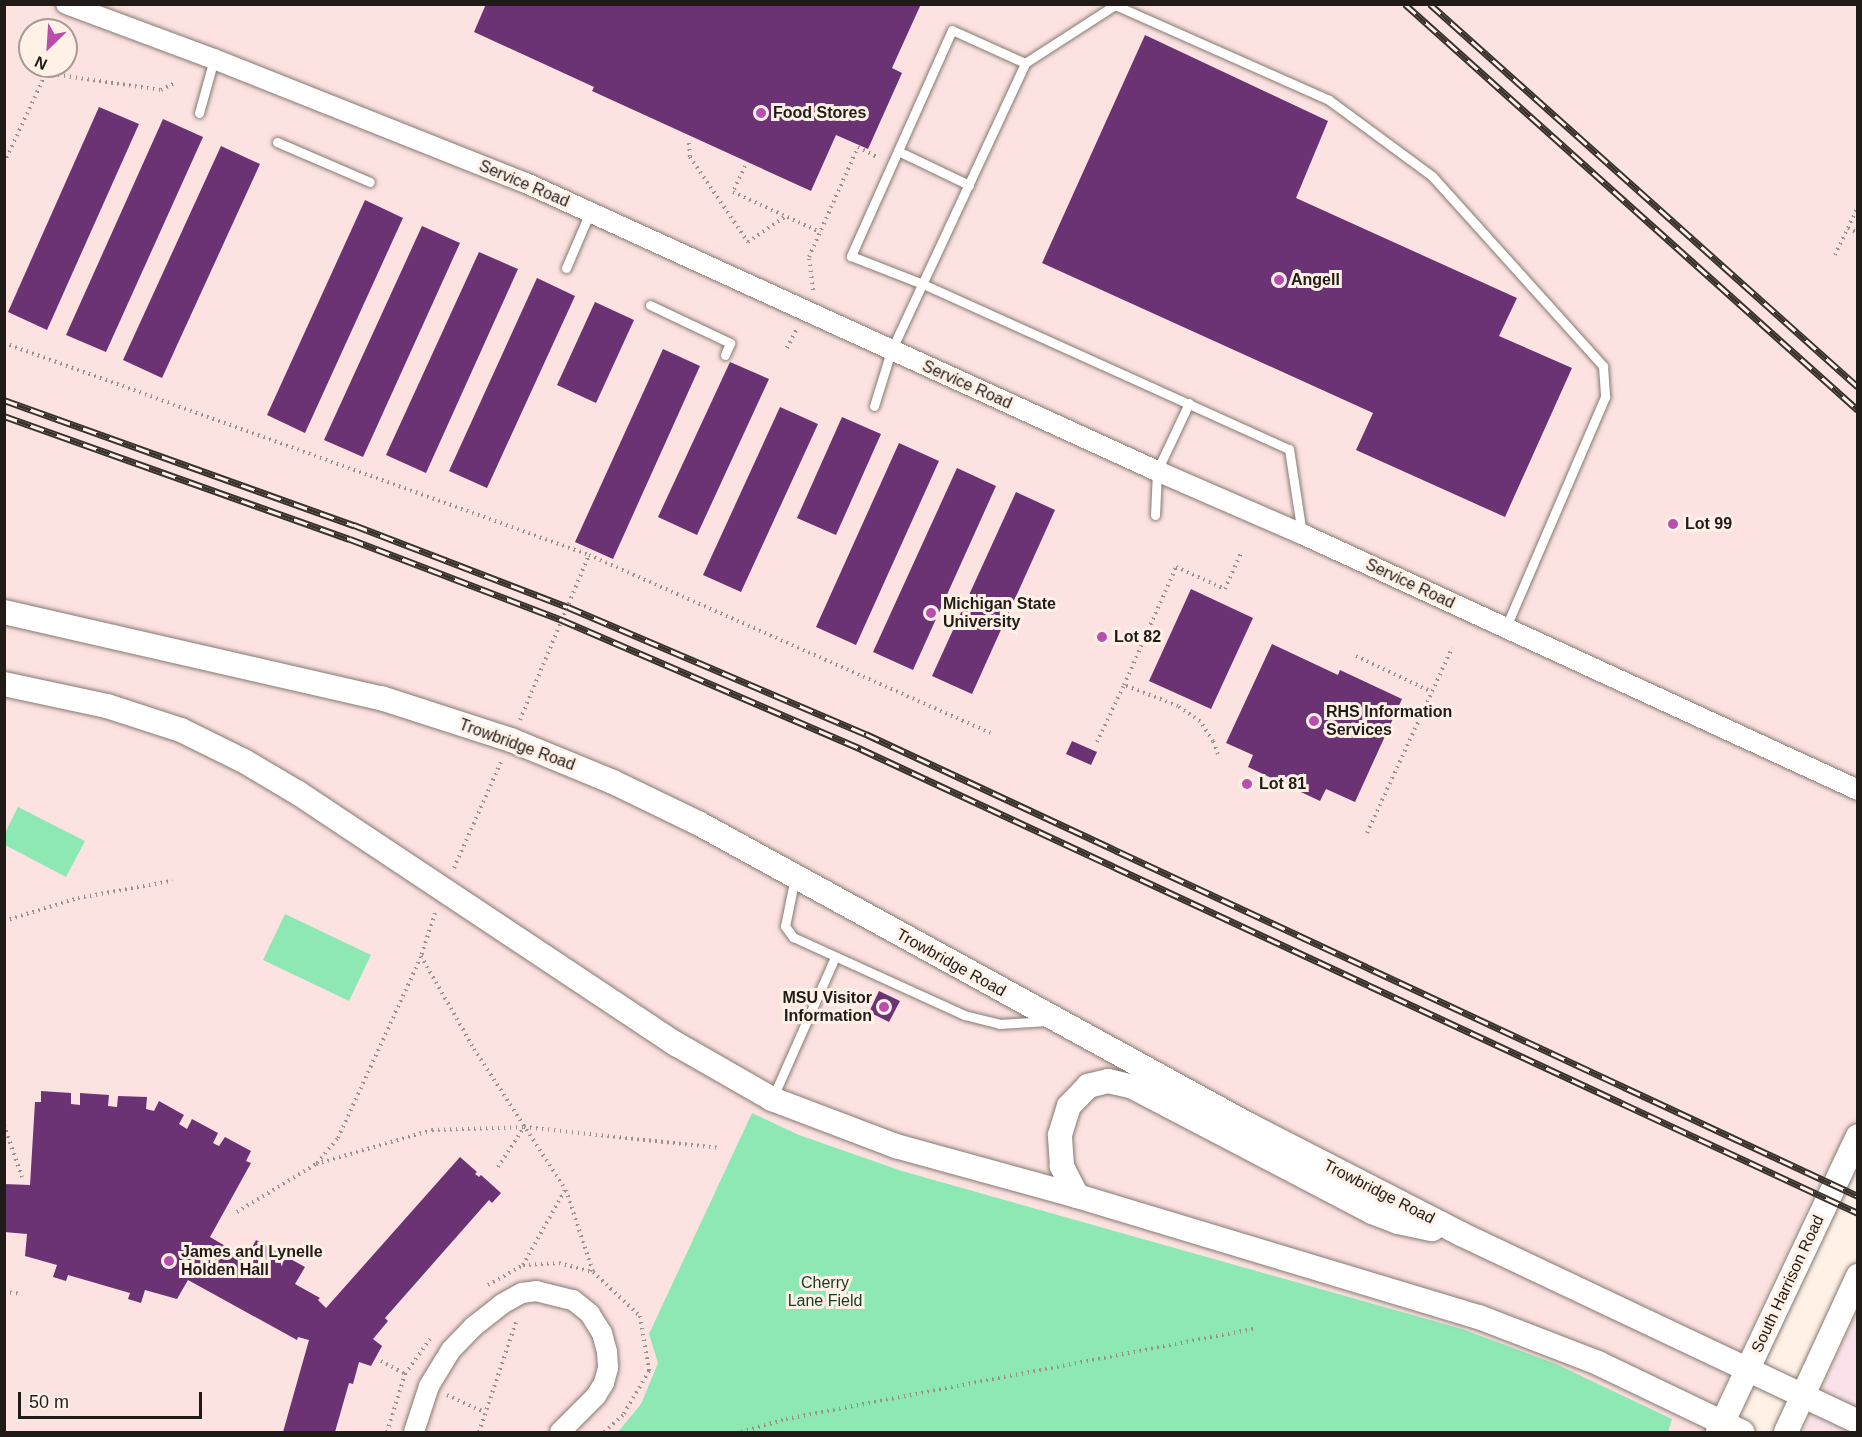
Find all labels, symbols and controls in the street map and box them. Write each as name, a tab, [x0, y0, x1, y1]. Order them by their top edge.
north arrow	[18, 18, 78, 78]
text: N	[32, 53, 50, 73]
place label: Food Stores	[773, 103, 866, 123]
marker: Food Stores	[754, 106, 768, 120]
street label: Service Road	[476, 156, 572, 212]
place label: Angell	[1291, 270, 1340, 290]
marker: Angell	[1272, 273, 1286, 287]
street label: Service Road	[919, 357, 1015, 413]
place label: Lot 99	[1685, 514, 1732, 534]
marker: Lot 99	[1666, 517, 1680, 531]
street label: Service Road	[1362, 555, 1458, 613]
place label: Michigan State University	[943, 594, 1056, 632]
marker: Michigan State University	[924, 606, 938, 620]
place label: Lot 82	[1114, 627, 1161, 647]
marker: Lot 82	[1095, 630, 1109, 644]
place label: RHS Information Services	[1326, 702, 1452, 740]
marker: RHS Information Services	[1307, 714, 1321, 728]
street label: Trowbridge Road	[456, 715, 578, 775]
place label: Lot 81	[1259, 774, 1306, 794]
marker: Lot 81	[1240, 777, 1254, 791]
street label: Trowbridge Road	[893, 925, 1009, 1001]
place label: MSU Visitor Information	[783, 988, 872, 1026]
marker: MSU Visitor Information	[877, 1000, 891, 1014]
street label: Trowbridge Road	[1320, 1156, 1438, 1228]
street label: South Harrison Road	[1748, 1212, 1828, 1356]
place label: James and Lynelle Holden Hall	[181, 1242, 323, 1280]
marker: James and Lynelle Holden Hall	[162, 1254, 176, 1268]
park label: Cherry Lane Field	[788, 1273, 862, 1311]
scale bar	[21, 1380, 206, 1418]
text: 50 m	[29, 1392, 69, 1412]

